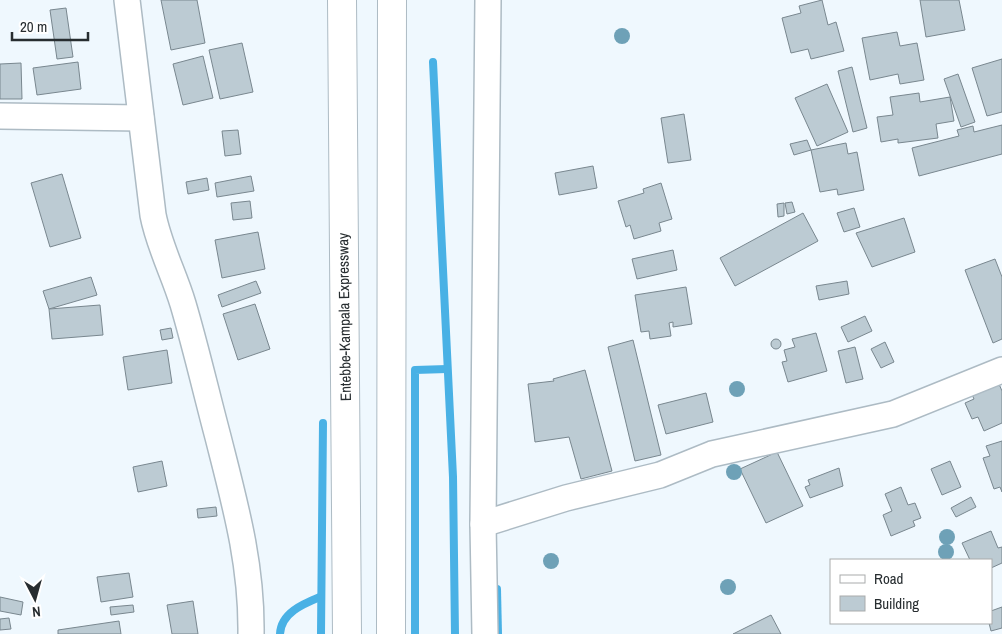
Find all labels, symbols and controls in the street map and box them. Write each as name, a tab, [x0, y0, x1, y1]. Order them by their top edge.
scale bar	[12, 10, 89, 42]
text: 20 m	[20, 16, 47, 37]
street label: Entebbe-Kampala Expressway	[332, 232, 356, 401]
legend	[830, 559, 992, 624]
text: Road	[874, 568, 903, 589]
north arrow	[10, 574, 60, 624]
text: Building	[874, 593, 919, 614]
text: N	[31, 603, 41, 621]

